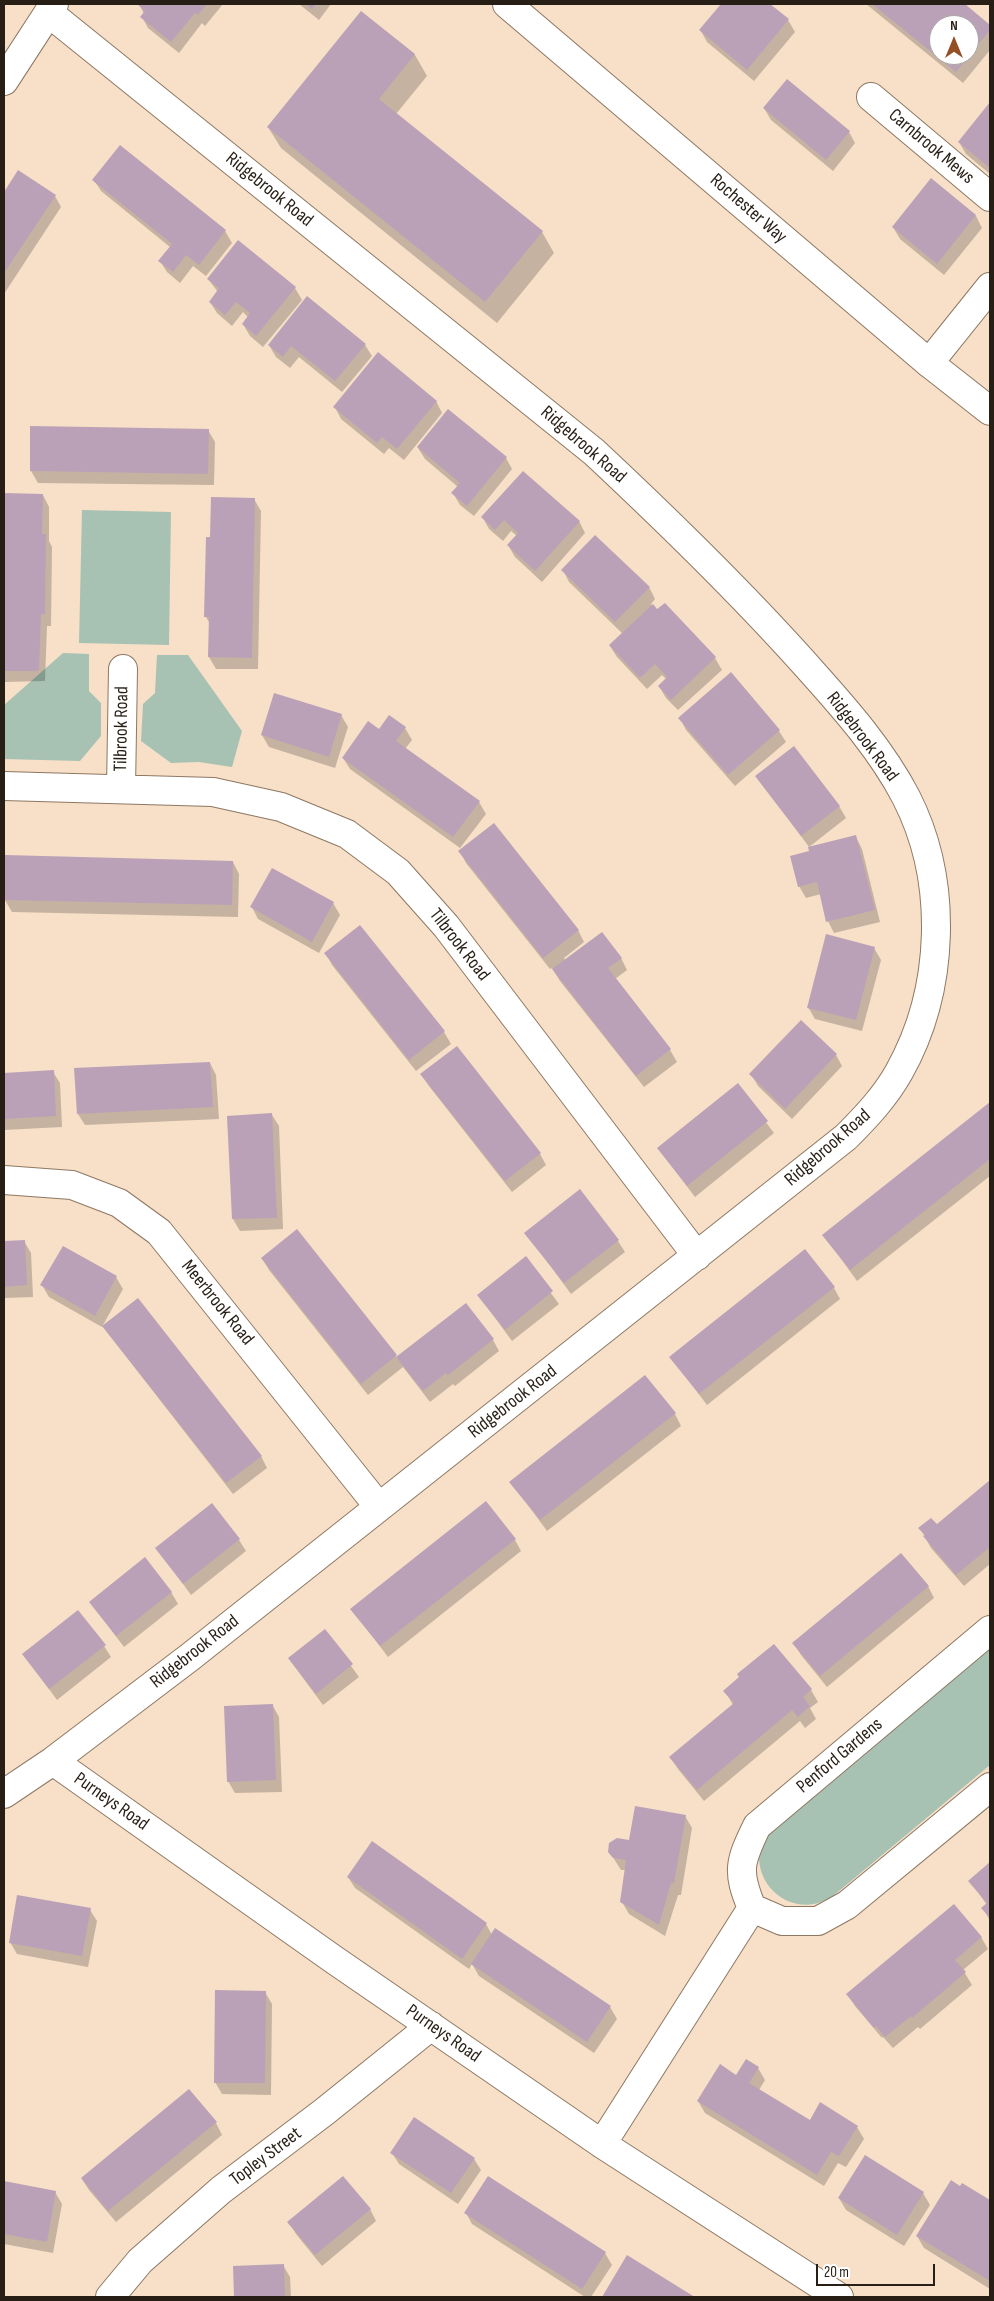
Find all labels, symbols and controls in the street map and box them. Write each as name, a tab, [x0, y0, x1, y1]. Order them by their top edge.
north arrow	[929, 15, 979, 65]
text: N	[950, 17, 958, 34]
street label: Carnbrook Mews	[883, 104, 979, 190]
street label: Ridgebrook Road	[221, 148, 317, 232]
street label: Rochester Way	[705, 169, 791, 249]
street label: Ridgebrook Road	[535, 402, 631, 488]
street label: Tilbrook Road	[110, 686, 134, 772]
street label: Ridgebrook Road	[821, 688, 903, 786]
street label: Tilbrook Road	[424, 904, 494, 986]
street label: Ridgebrook Road	[780, 1105, 876, 1191]
street label: Meerbrook Road	[176, 1256, 258, 1350]
street label: Ridgebrook Road	[464, 1360, 562, 1444]
street label: Ridgebrook Road	[146, 1610, 244, 1694]
street label: Penford Gardens	[792, 1713, 888, 1799]
street label: Purneys Road	[69, 1768, 153, 1836]
street label: Purneys Road	[401, 2000, 485, 2068]
street label: Topley Street	[226, 2123, 306, 2191]
scale bar	[819, 2254, 938, 2286]
text: 20 m	[824, 2263, 849, 2282]

